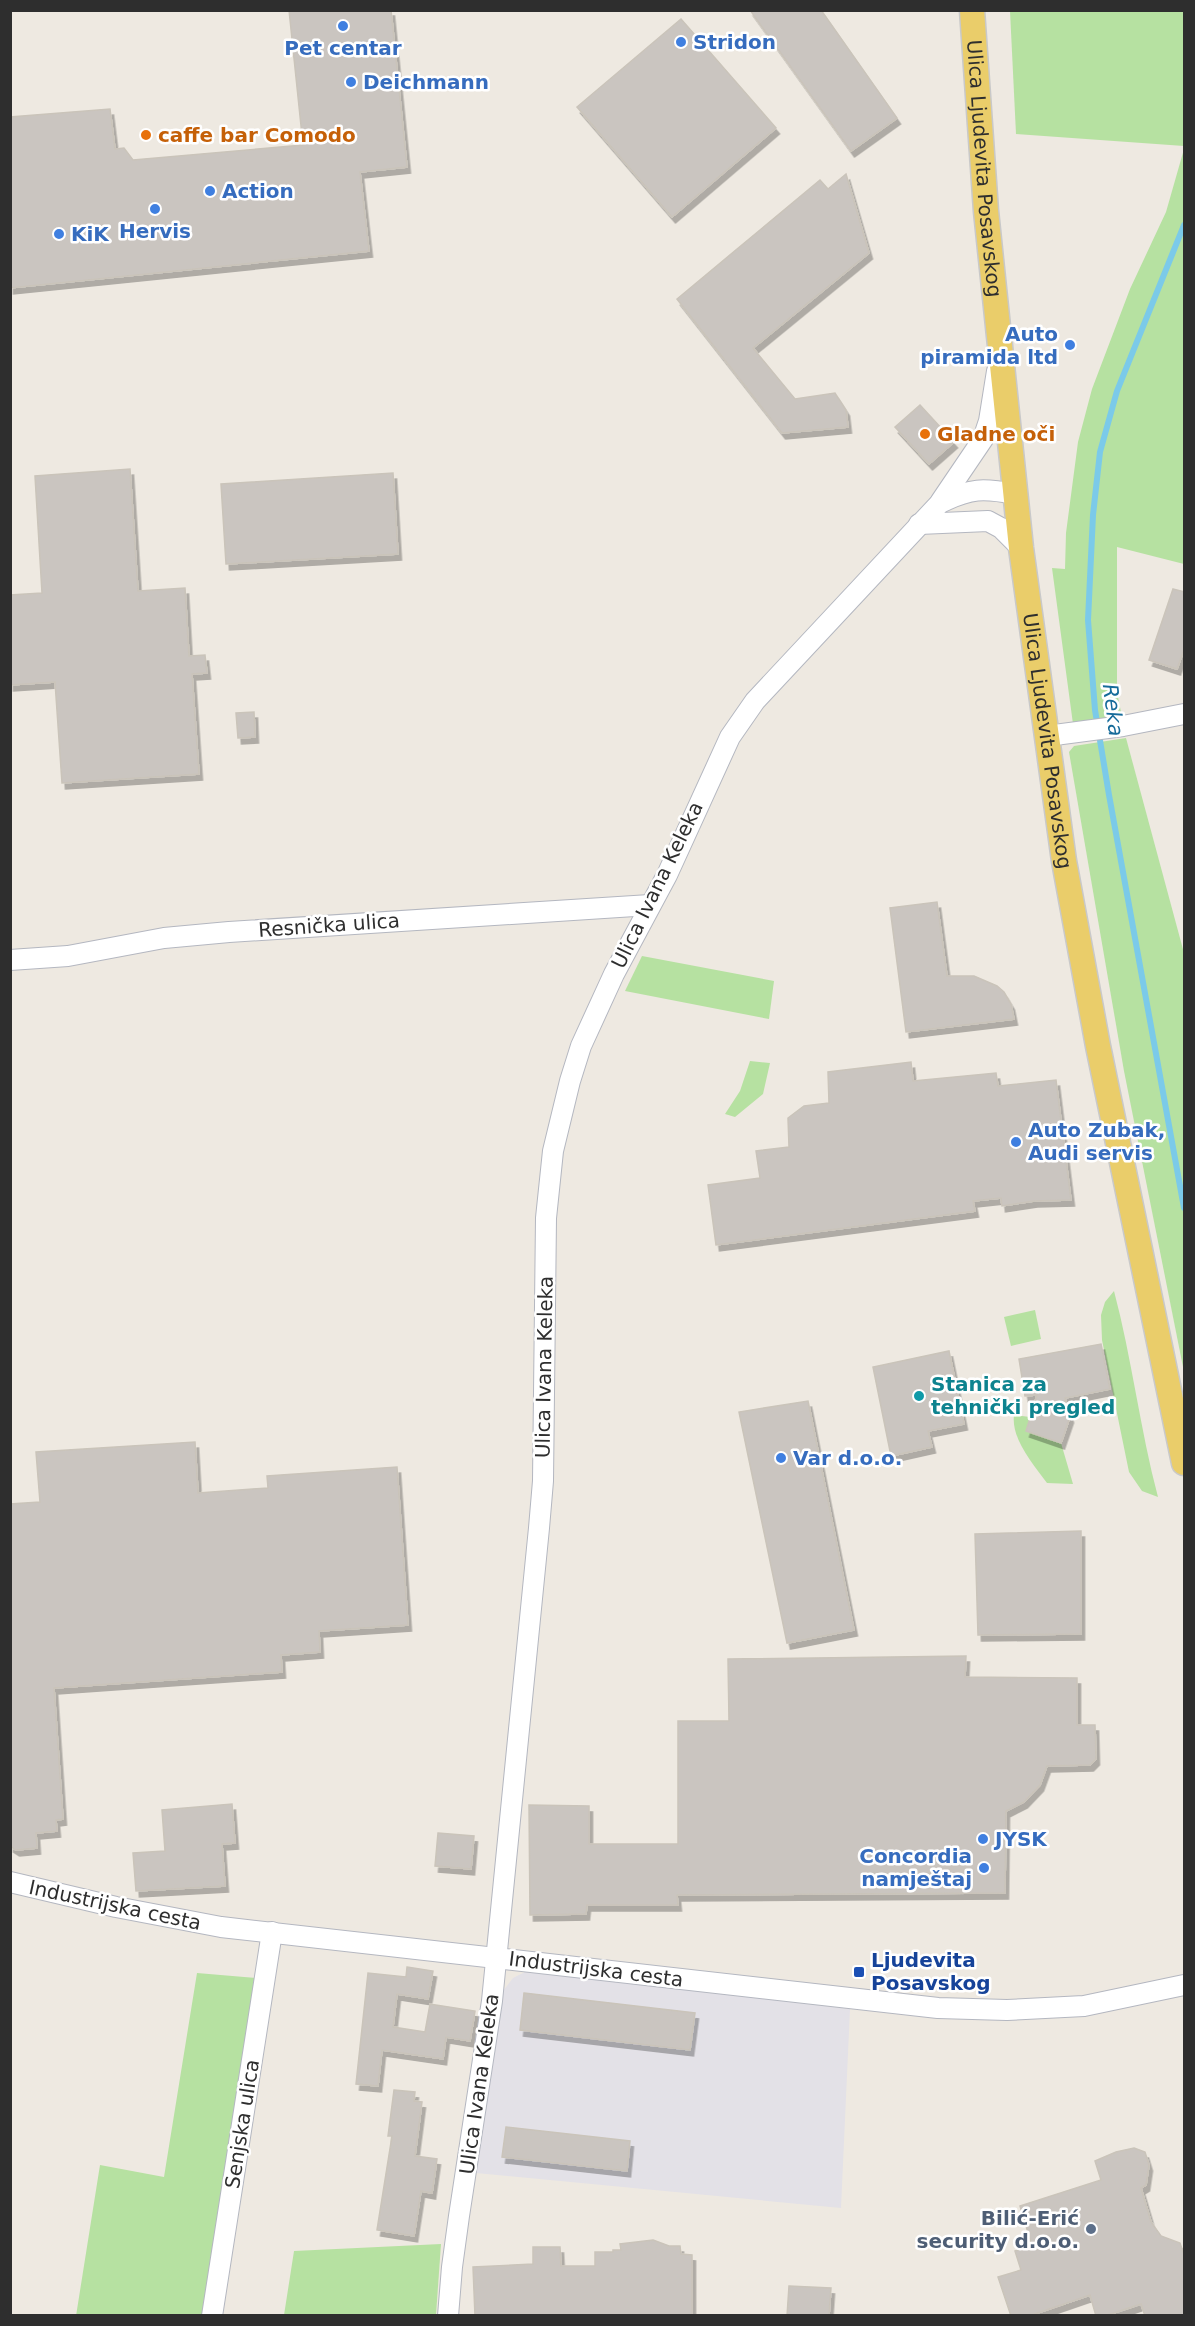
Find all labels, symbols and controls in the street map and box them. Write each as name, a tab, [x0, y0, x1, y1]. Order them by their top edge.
marker: Pet centar	[336, 19, 350, 33]
place label: Stridon	[693, 30, 776, 54]
marker: Stridon	[674, 35, 688, 49]
place label: Pet centar	[284, 36, 402, 60]
street label: Ulica Ljudevita Posavskog	[962, 39, 1007, 298]
place label: Deichmann	[363, 70, 489, 94]
marker: Deichmann	[344, 75, 358, 89]
place label: caffe bar Comodo	[158, 123, 356, 147]
marker: caffe bar Comodo	[139, 128, 153, 142]
place label: Action	[222, 179, 294, 203]
marker: Action	[203, 184, 217, 198]
marker: Hervis	[148, 202, 162, 216]
place label: Hervis	[119, 219, 191, 243]
place label: KiK	[71, 222, 110, 246]
marker: KiK	[52, 227, 66, 241]
place label: Auto piramida ltd	[920, 322, 1058, 369]
marker: Auto piramida ltd	[1063, 338, 1077, 352]
place label: Gladne oči	[937, 422, 1055, 446]
marker: Gladne oči	[918, 427, 932, 441]
street label: Ulica Ljudevita Posavskog	[1018, 611, 1077, 871]
water label: Reka	[1098, 682, 1128, 738]
street label: Ulica Ivana Keleka	[606, 798, 708, 972]
street label: Resnička ulica	[257, 908, 401, 942]
place label: Auto Zubak, Audi servis	[1028, 1118, 1165, 1165]
marker: Auto Zubak, Audi servis	[1009, 1135, 1023, 1149]
street label: Ulica Ivana Keleka	[530, 1276, 558, 1458]
place label: Stanica za tehnički pregled	[931, 1372, 1115, 1419]
marker: Stanica za tehnički pregled	[912, 1389, 926, 1403]
place label: Var d.o.o.	[793, 1446, 902, 1470]
marker: Var d.o.o.	[774, 1451, 788, 1465]
place label: JYSK	[993, 1827, 1048, 1851]
marker: JYSK	[976, 1832, 990, 1846]
place label: Concordia namještaj	[859, 1844, 972, 1891]
marker: Concordia namještaj	[977, 1861, 991, 1875]
street label: Industrijska cesta	[27, 1875, 203, 1935]
street label: Industrijska cesta	[507, 1946, 685, 1992]
place label: Ljudevita Posavskog	[871, 1948, 991, 1995]
marker: Ljudevita Posavskog	[852, 1965, 866, 1979]
street label: Ulica Ivana Keleka	[454, 1992, 504, 2176]
street label: Senjska ulica	[220, 2058, 264, 2190]
place label: Bilić-Erić security d.o.o.	[917, 2206, 1079, 2253]
marker: Bilić-Erić security d.o.o.	[1084, 2222, 1098, 2236]

